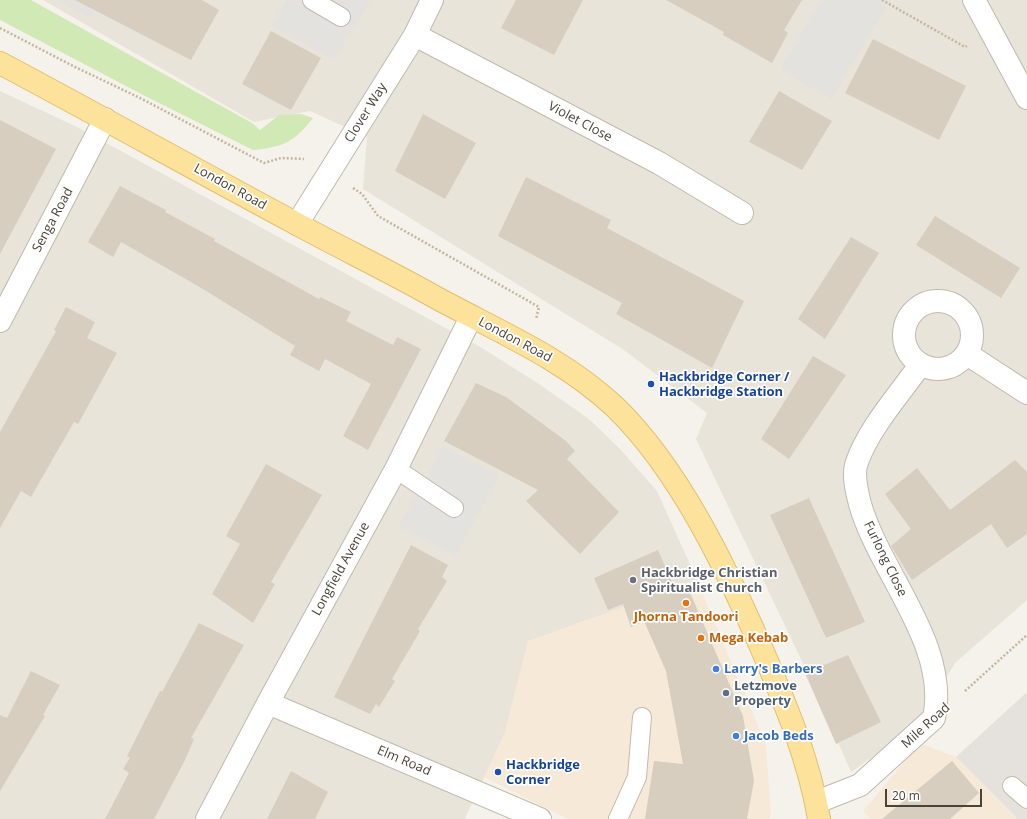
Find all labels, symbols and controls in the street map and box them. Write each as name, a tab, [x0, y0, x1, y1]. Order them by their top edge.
street label: Clover Way	[341, 80, 391, 146]
street label: Violet Close	[545, 99, 615, 145]
street label: London Road	[191, 161, 269, 213]
street label: Senga Road	[29, 185, 77, 255]
street label: London Road	[476, 314, 554, 366]
place label: Hackbridge Corner / Hackbridge Station	[659, 369, 789, 400]
marker: Hackbridge Corner / Hackbridge Station	[646, 379, 656, 389]
street label: Furlong Close	[860, 519, 910, 599]
street label: Longfield Avenue	[309, 520, 373, 618]
place label: Hackbridge Christian Spiritualist Church	[641, 565, 777, 596]
marker: Hackbridge Christian Spiritualist Church	[628, 575, 638, 585]
marker: Jhorna Tandoori	[681, 598, 691, 608]
place label: Jhorna Tandoori	[634, 609, 738, 625]
place label: Mega Kebab	[709, 630, 788, 646]
marker: Mega Kebab	[696, 633, 706, 643]
place label: Larry's Barbers	[724, 661, 822, 677]
marker: Larry's Barbers	[711, 664, 721, 674]
place label: Letzmove Property	[734, 678, 797, 709]
marker: Letzmove Property	[721, 688, 731, 698]
street label: Mile Road	[899, 700, 953, 752]
place label: Jacob Beds	[744, 728, 814, 744]
marker: Jacob Beds	[731, 731, 741, 741]
street label: Elm Road	[375, 743, 433, 779]
place label: Hackbridge Corner	[506, 757, 580, 788]
marker: Hackbridge Corner	[493, 767, 503, 777]
scale bar	[887, 781, 984, 807]
text: 20 m	[892, 787, 920, 804]

